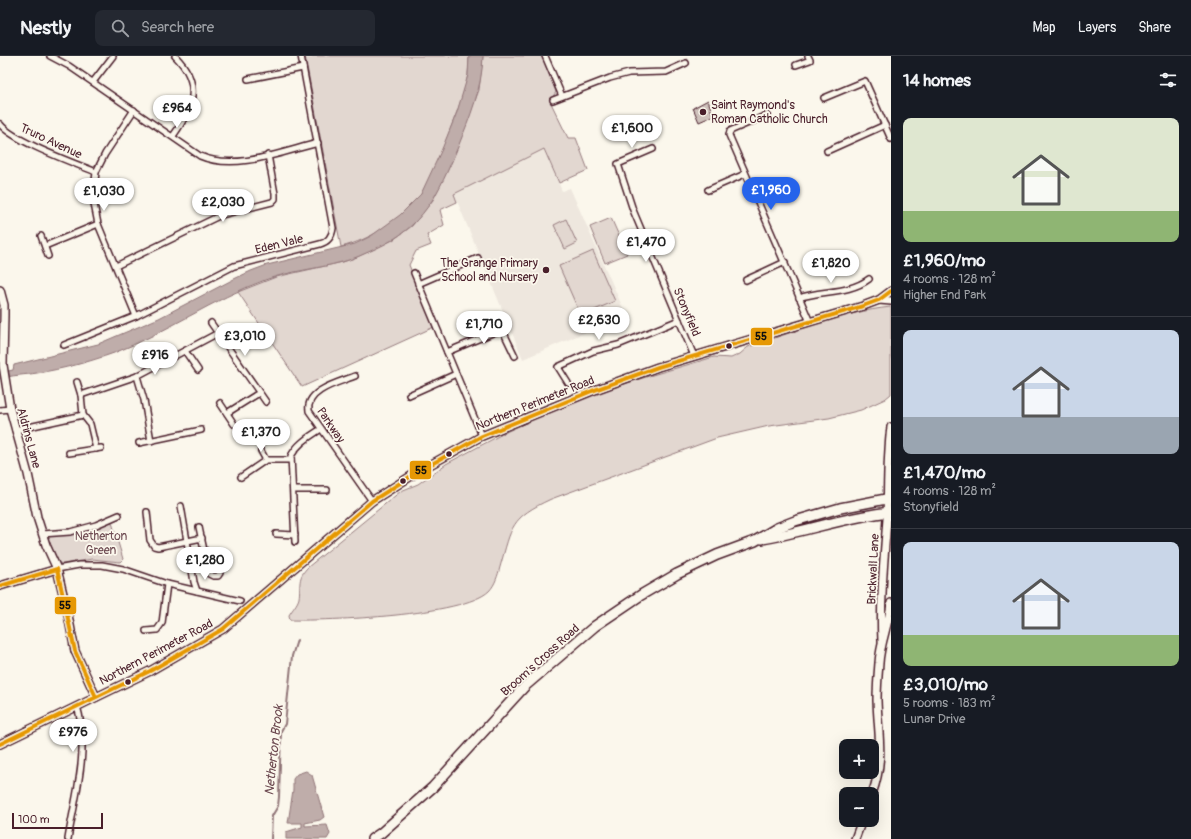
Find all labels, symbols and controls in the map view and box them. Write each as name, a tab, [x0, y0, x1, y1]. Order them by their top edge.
search box	[95, 10, 375, 46]
text: Nestly	[20, 16, 71, 40]
icon: search	[109, 17, 131, 39]
text: Search here	[141, 18, 214, 37]
text: Map	[1033, 19, 1056, 36]
text: Layers	[1078, 19, 1116, 36]
text: Share	[1138, 19, 1171, 36]
icon: filters	[1157, 69, 1179, 91]
text: 14 homes	[903, 70, 971, 91]
pin: £964	[153, 95, 201, 129]
place label: Saint Raymond's Roman Catholic Church	[711, 98, 828, 127]
text: £964	[162, 100, 192, 116]
marker: Saint Raymond's Roman Catholic Church	[698, 107, 708, 117]
pin: £1,600	[599, 115, 665, 149]
text: £1,600	[611, 120, 653, 136]
street label: Truro Avenue	[17, 121, 84, 162]
icon: home	[1005, 144, 1077, 216]
pin: £1,960	[738, 177, 804, 211]
pin: £1,030	[71, 178, 137, 212]
text: £1,960	[751, 182, 791, 198]
text: £1,030	[83, 183, 125, 199]
pin: £2,030	[190, 189, 256, 223]
text: £2,030	[201, 194, 245, 210]
pin: £1,470	[613, 229, 679, 263]
street label: Eden Vale	[254, 231, 305, 258]
text: £1,470	[626, 234, 666, 250]
pin: £1,820	[798, 250, 864, 284]
text: £1,960/mo	[903, 250, 985, 271]
text: £1,820	[811, 255, 851, 271]
place label: The Grange Primary School and Nursery	[440, 256, 538, 285]
marker: The Grange Primary School and Nursery	[541, 265, 551, 275]
text: 4 rooms · 128 m²	[903, 271, 996, 287]
street label: Stonyfield	[670, 286, 704, 339]
text: Higher End Park	[903, 287, 986, 303]
pin: £2,630	[566, 307, 632, 341]
pin: £1,710	[451, 311, 517, 345]
text: £2,630	[578, 312, 620, 328]
text: £1,710	[465, 316, 503, 332]
pin: £3,010	[212, 323, 278, 357]
line badge: 55	[750, 327, 773, 346]
text: £3,010	[224, 328, 266, 344]
text: 55	[755, 330, 767, 343]
unlabelled marker	[724, 341, 734, 351]
pin: £916	[131, 342, 179, 376]
text: £916	[141, 347, 169, 363]
icon: home	[1005, 356, 1077, 428]
street label: Northern Perimeter Road	[474, 373, 597, 434]
street label: Parkway	[313, 405, 348, 446]
street label: Aldrins Lane	[13, 406, 44, 470]
pin: £1,370	[228, 419, 294, 453]
text: £1,370	[241, 424, 281, 440]
unlabelled marker	[444, 449, 454, 459]
line badge: 55	[409, 460, 432, 480]
text: £1,470/mo	[903, 462, 986, 483]
text: 55	[415, 464, 427, 477]
unlabelled marker	[398, 476, 408, 486]
text: 4 rooms · 128 m²	[903, 483, 996, 499]
text: Stonyfield	[903, 499, 959, 515]
park label: Netherton Green	[75, 529, 128, 558]
street label: Brickwall Lane	[864, 533, 883, 605]
pin: £1,280	[172, 547, 238, 581]
text: £1,280	[185, 552, 225, 568]
icon: home	[1005, 568, 1077, 640]
line badge: 55	[54, 596, 77, 615]
text: 55	[59, 599, 71, 612]
street label: Northern Perimeter Road	[97, 616, 216, 689]
street label: Broom's Cross Road	[498, 621, 583, 700]
text: £3,010/mo	[903, 674, 988, 695]
unlabelled marker	[123, 677, 133, 687]
text: 5 rooms · 183 m²	[903, 695, 996, 711]
water label: Netherton Brook	[261, 702, 287, 796]
text: Lunar Drive	[903, 711, 966, 727]
pin: £976	[49, 719, 97, 753]
text: £976	[58, 724, 88, 740]
map controls	[839, 739, 879, 827]
button: +	[839, 739, 879, 779]
button: −	[839, 787, 879, 827]
scale bar	[12, 811, 103, 830]
text: 100 m	[18, 813, 49, 826]

